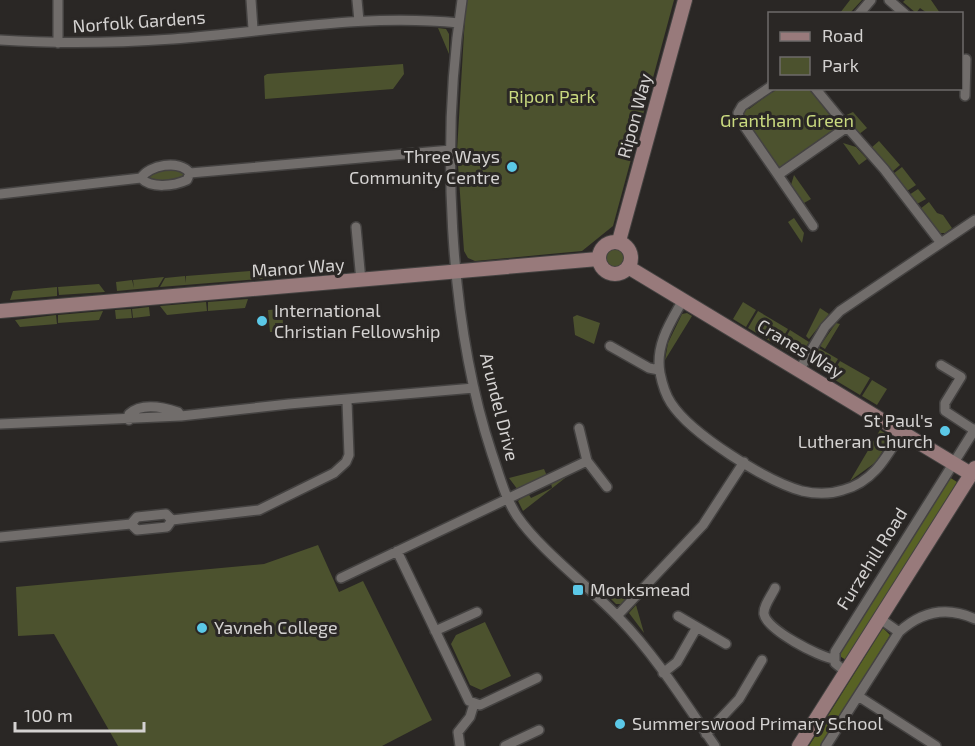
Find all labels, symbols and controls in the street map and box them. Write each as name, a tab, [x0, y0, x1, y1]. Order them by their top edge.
street label: Norfolk Gardens	[72, 5, 206, 37]
legend	[768, 12, 963, 90]
text: Road	[822, 24, 863, 46]
text: Park	[822, 54, 859, 76]
street label: Ripon Way	[612, 71, 656, 160]
park label: Ripon Park	[508, 85, 596, 107]
park label: Grantham Green	[720, 109, 854, 131]
place label: Three Ways Community Centre	[349, 145, 500, 188]
marker: Three Ways Community Centre	[505, 160, 519, 174]
street label: Manor Way	[251, 253, 346, 281]
place label: International Christian Fellowship	[274, 299, 441, 342]
marker: International Christian Fellowship	[255, 314, 269, 328]
street label: Cranes Way	[753, 314, 848, 383]
street label: Arundel Drive	[476, 350, 524, 463]
place label: St Paul's Lutheran Church	[798, 409, 933, 452]
marker: St Paul's Lutheran Church	[938, 424, 952, 438]
street label: Furzehill Road	[831, 503, 911, 614]
place label: Monksmead	[590, 578, 690, 600]
marker: Monksmead	[571, 583, 585, 597]
place label: Yavneh College	[214, 616, 338, 638]
marker: Yavneh College	[195, 621, 209, 635]
scale bar	[15, 695, 144, 733]
text: 100 m	[24, 704, 73, 726]
place label: Summerswood Primary School	[632, 712, 884, 734]
marker: Summerswood Primary School	[613, 717, 627, 731]

